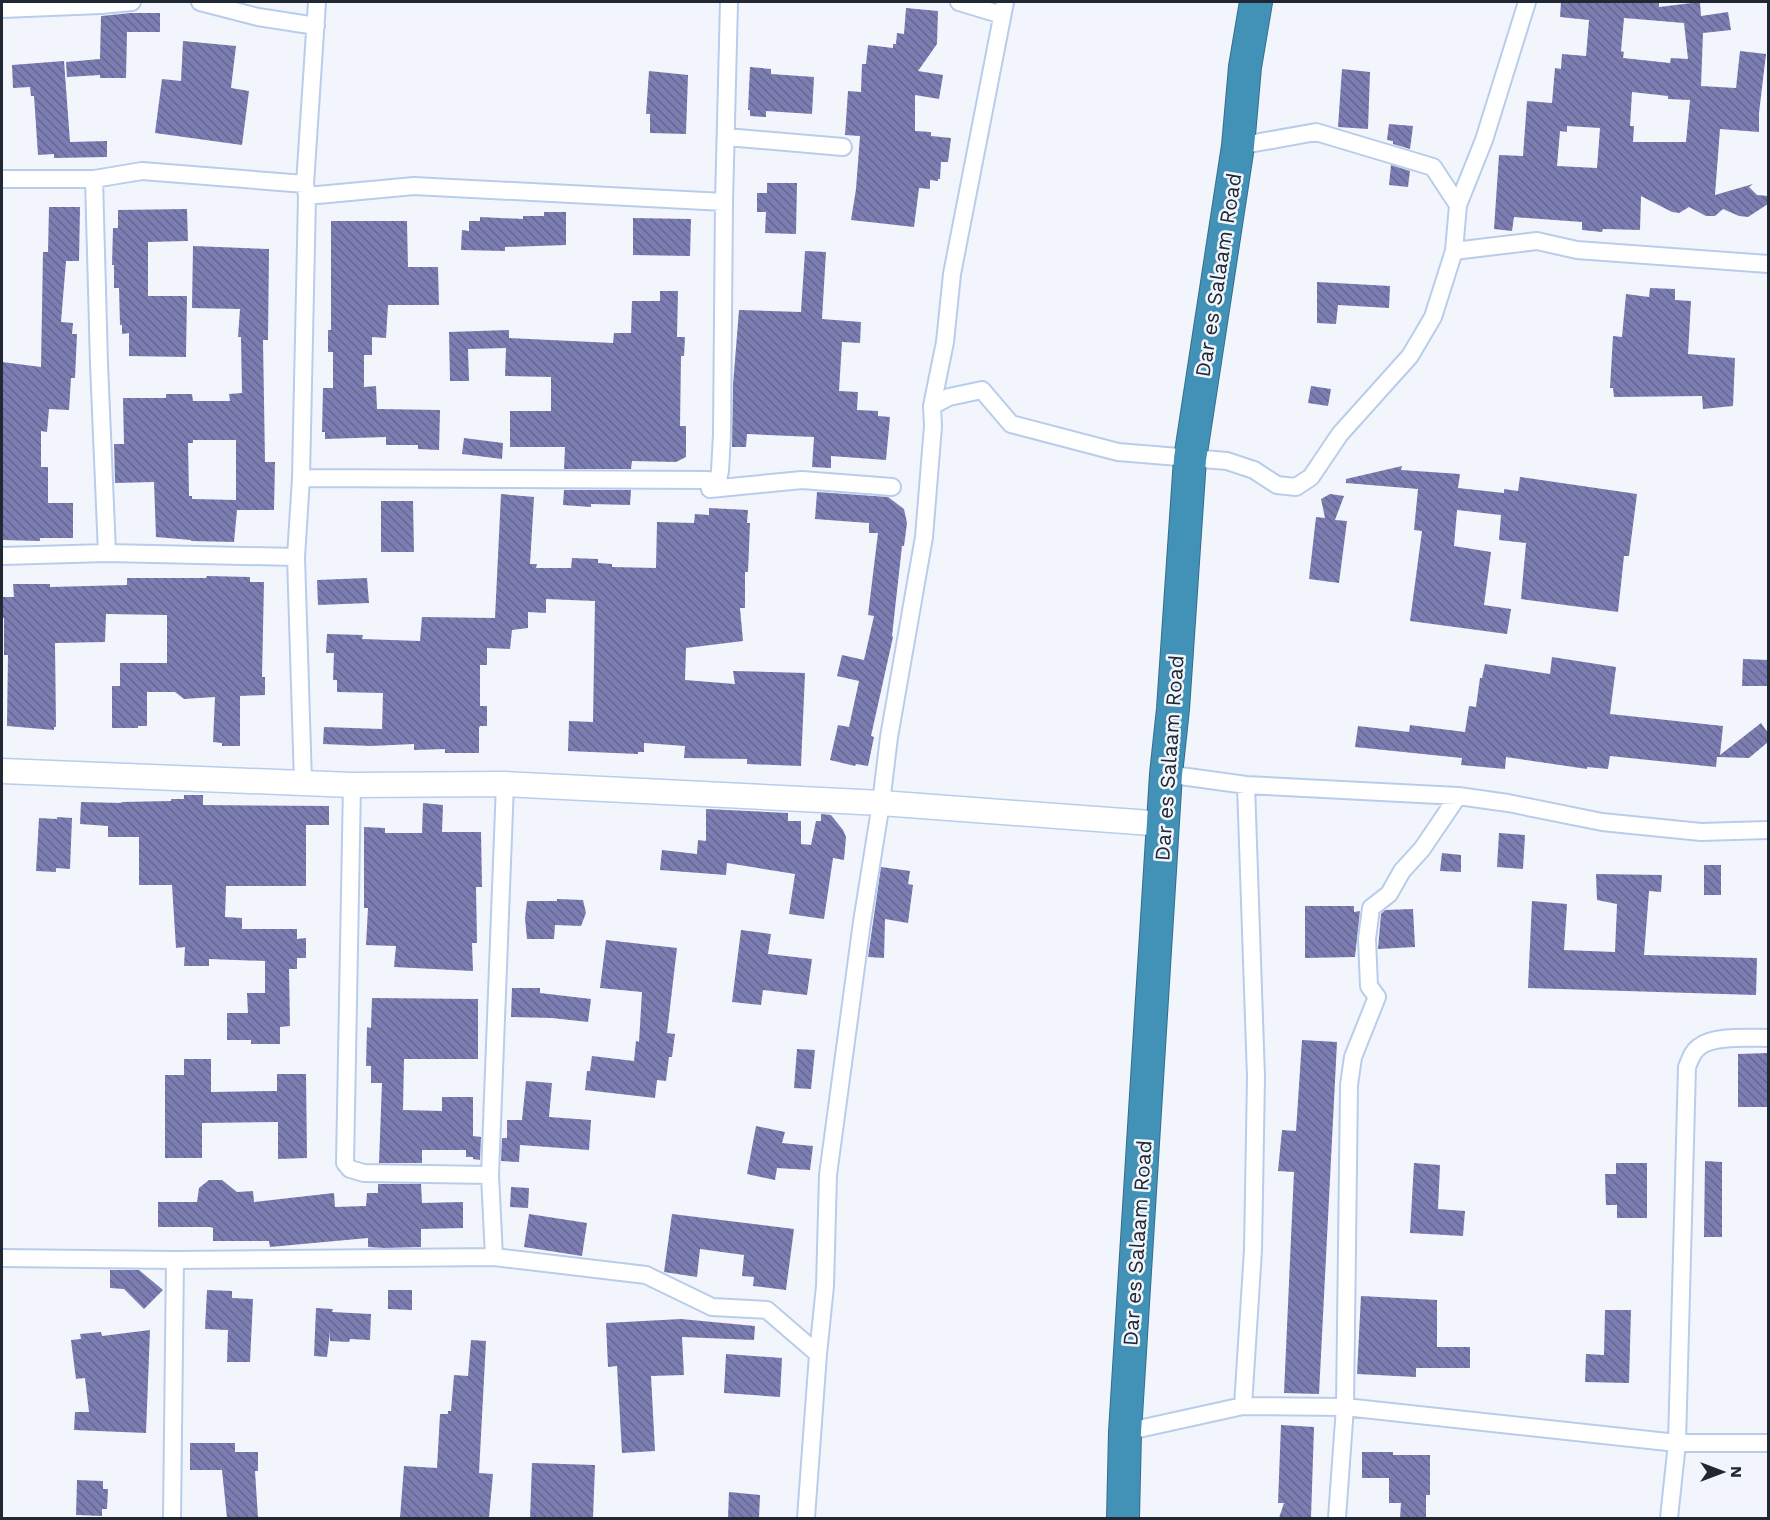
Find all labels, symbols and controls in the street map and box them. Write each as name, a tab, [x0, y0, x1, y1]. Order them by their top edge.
street label: Dar es Salaam Road	[1190, 171, 1246, 379]
street label: Dar es Salaam Road	[1149, 654, 1189, 862]
street label: Dar es Salaam Road	[1117, 1139, 1157, 1347]
north arrow	[1692, 1442, 1752, 1502]
text: N	[1727, 1466, 1746, 1478]

